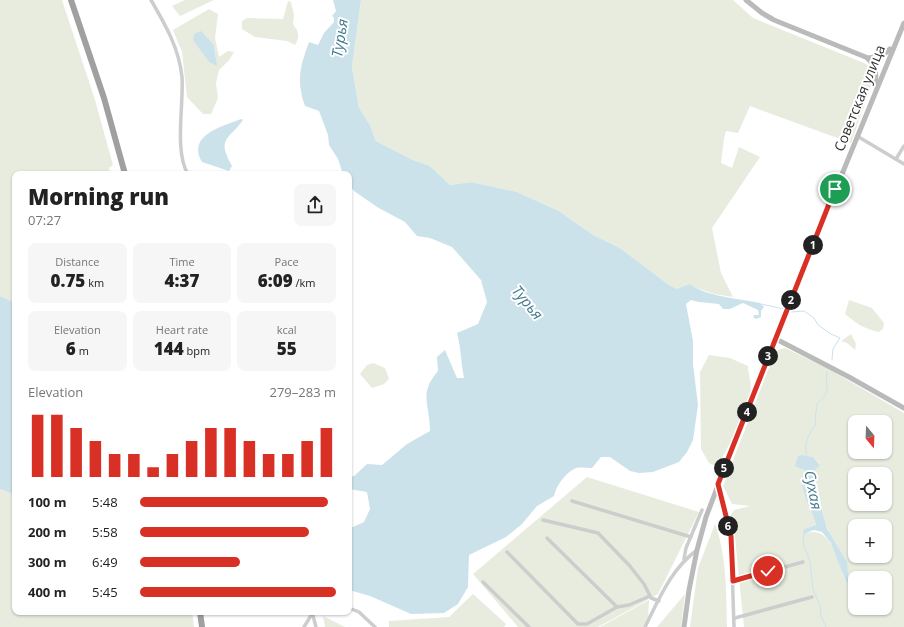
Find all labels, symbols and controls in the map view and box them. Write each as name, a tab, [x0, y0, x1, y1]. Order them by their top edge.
water label: Турья	[326, 17, 352, 59]
street label: Советская улица	[829, 42, 889, 154]
pin	[818, 172, 852, 206]
icon: arrive	[824, 178, 846, 200]
text: Morning run	[28, 181, 169, 211]
button: share	[294, 184, 336, 226]
text: 07:27	[28, 211, 61, 229]
pin: 1	[803, 235, 823, 255]
text: 1	[810, 237, 816, 252]
text: Distance	[55, 254, 99, 269]
text: Time	[169, 254, 195, 269]
text: Pace	[275, 254, 299, 269]
text: 0.75	[51, 269, 85, 292]
text: 4:37	[165, 269, 199, 292]
text: 6:09	[258, 269, 293, 292]
text: km	[85, 275, 104, 290]
text: /km	[293, 275, 315, 290]
water label: Турья	[508, 281, 548, 323]
pin: 2	[781, 290, 801, 310]
text: 2	[788, 292, 794, 307]
text: Elevation	[54, 322, 101, 337]
text: Heart rate	[156, 322, 208, 337]
text: kcal	[277, 322, 297, 337]
text: 6	[66, 337, 76, 360]
text: 144	[154, 337, 184, 360]
text: 55	[277, 337, 297, 360]
text: m	[76, 343, 89, 358]
text: bpm	[184, 343, 210, 358]
pin: 3	[758, 346, 778, 366]
text: 3	[765, 348, 771, 363]
text: Elevation	[28, 383, 83, 401]
text: 279–283 m	[269, 383, 336, 401]
pin: 4	[737, 402, 757, 422]
text: 4	[744, 404, 750, 419]
north arrow	[848, 415, 892, 459]
map controls	[848, 415, 892, 615]
pin: 5	[714, 458, 734, 478]
text: 5	[721, 460, 727, 475]
button: locate	[848, 467, 892, 511]
water label: Сухая	[800, 469, 828, 511]
text: 100 m	[28, 493, 66, 511]
text: 5:48	[92, 493, 118, 511]
pin: 6	[718, 516, 738, 536]
text: 6	[725, 518, 731, 533]
button: +	[848, 519, 892, 563]
text: 200 m	[28, 523, 66, 541]
text: 5:58	[92, 523, 118, 541]
text: 300 m	[28, 553, 66, 571]
text: 6:49	[92, 553, 118, 571]
pin	[751, 554, 785, 588]
icon: check	[757, 560, 779, 582]
button: −	[848, 571, 892, 615]
text: 400 m	[28, 583, 66, 601]
text: 5:45	[92, 583, 118, 601]

